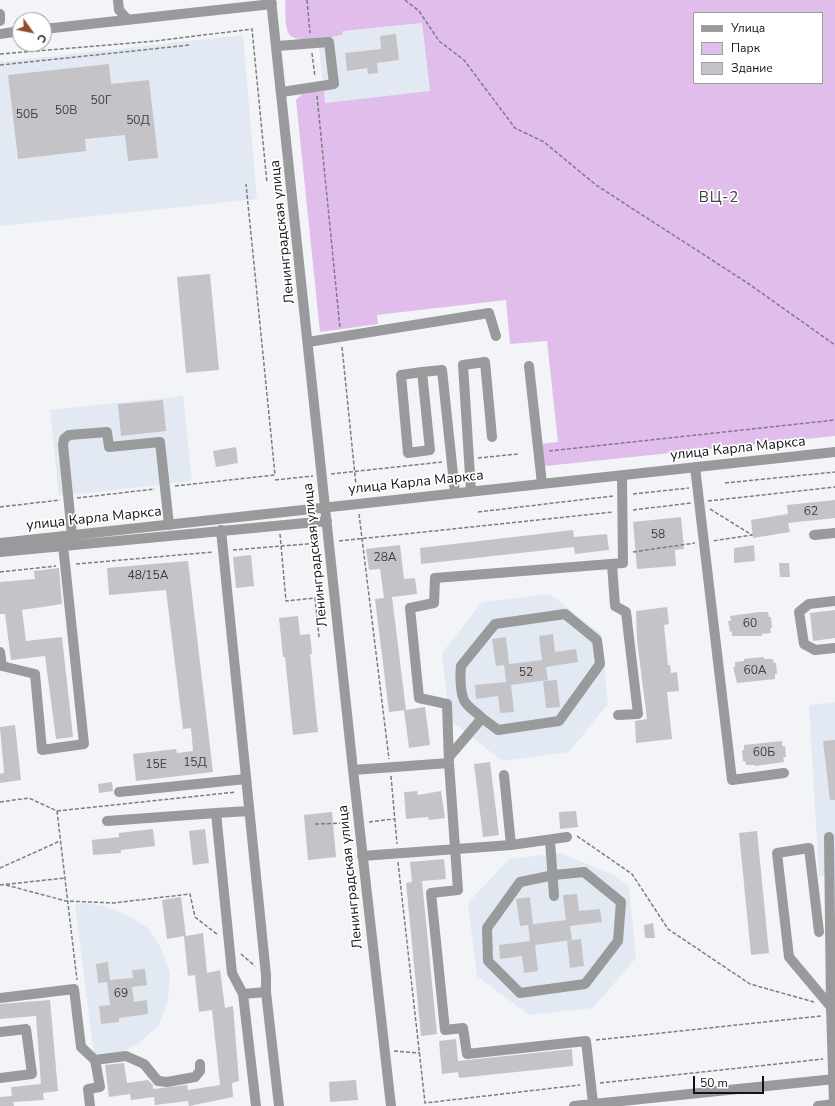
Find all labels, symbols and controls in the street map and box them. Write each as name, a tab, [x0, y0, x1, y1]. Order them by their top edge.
north arrow	[12, 12, 52, 52]
legend	[693, 12, 823, 84]
text: Улица	[731, 20, 765, 36]
text: С	[33, 31, 50, 45]
text: Парк	[731, 40, 760, 56]
text: Здание	[731, 60, 773, 76]
house number: 50Г	[91, 94, 111, 108]
house number: 50В	[55, 104, 77, 118]
house number: 50Б	[16, 108, 38, 122]
house number: 50Д	[126, 114, 150, 128]
street label: Ленинградская улица	[267, 159, 299, 305]
district label: ВЦ-2	[699, 189, 739, 207]
street label: улица Карла Маркса	[670, 434, 806, 464]
street label: улица Карла Маркса	[348, 468, 484, 498]
street label: Ленинградская улица	[300, 482, 332, 628]
street label: улица Карла Маркса	[26, 504, 162, 534]
house number: 62	[804, 505, 818, 519]
house number: 58	[651, 528, 665, 542]
house number: 28А	[373, 551, 397, 565]
house number: 48/15А	[128, 569, 168, 583]
house number: 60	[743, 617, 757, 631]
house number: 60А	[743, 664, 767, 678]
house number: 52	[519, 666, 533, 680]
house number: 60Б	[753, 746, 775, 760]
house number: 15Д	[183, 756, 207, 770]
house number: 15Е	[145, 758, 167, 772]
street label: Ленинградская улица	[335, 804, 367, 950]
house number: 69	[114, 987, 128, 1001]
scale bar	[695, 1068, 766, 1094]
text: 50 m	[700, 1075, 728, 1091]

